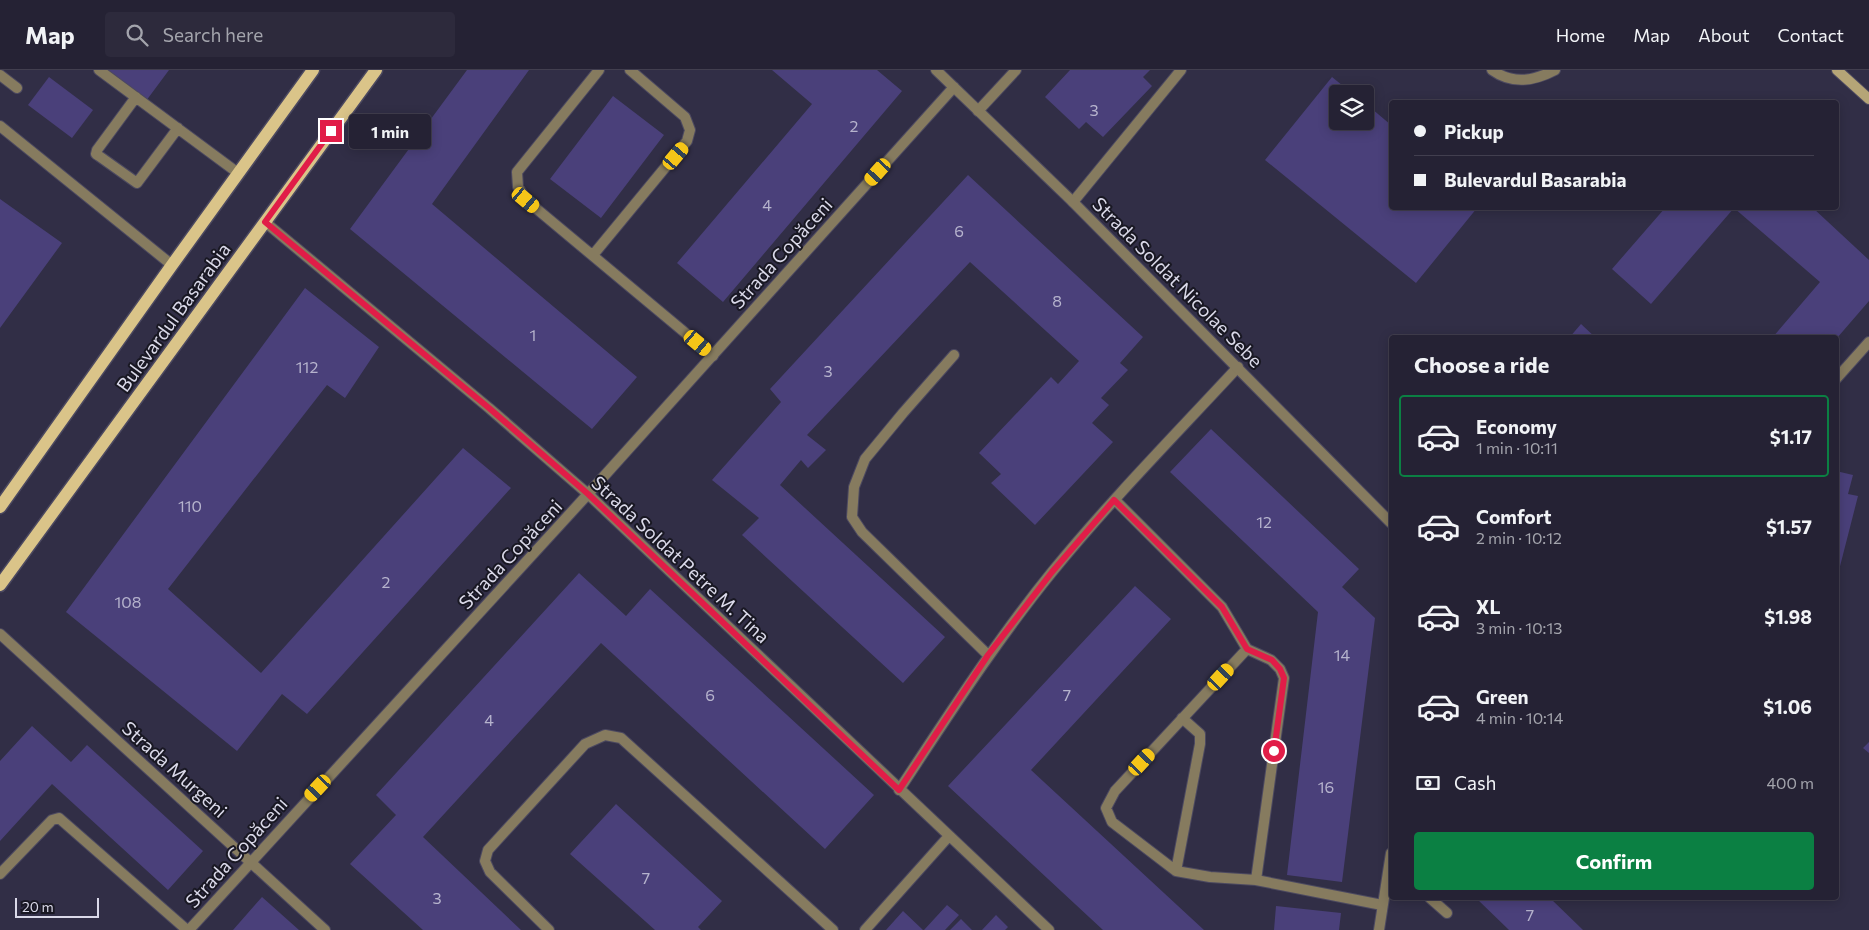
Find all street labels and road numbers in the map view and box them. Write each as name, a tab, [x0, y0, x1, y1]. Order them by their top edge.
street label: Strada Soldat Nicolae Sebe	[1088, 192, 1268, 372]
street label: Strada Copăceni	[725, 193, 837, 313]
street label: Bulevardul Basarabia	[111, 238, 235, 396]
street label: Strada Soldat Petre M. Tina	[587, 471, 775, 647]
street label: Strada Copăceni	[453, 494, 567, 614]
street label: Strada Murgeni	[118, 716, 232, 822]
street label: Strada Copăceni	[180, 792, 292, 912]

